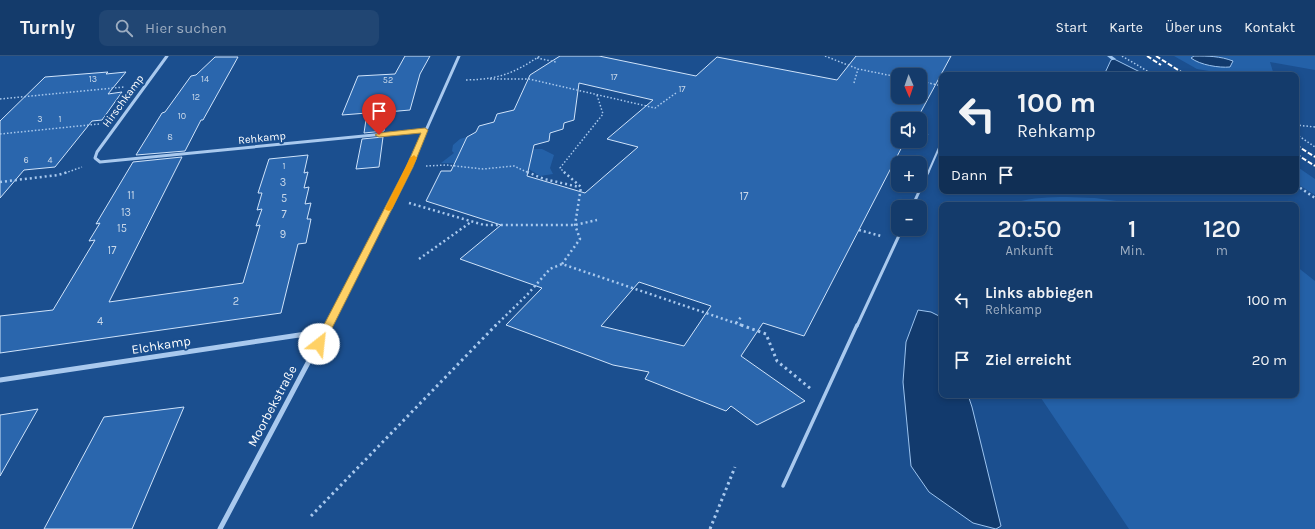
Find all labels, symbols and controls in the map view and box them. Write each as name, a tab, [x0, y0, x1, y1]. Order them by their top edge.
search box	[99, 10, 379, 46]
text: Turnly	[20, 17, 75, 39]
icon: search	[113, 17, 135, 39]
text: Hier suchen	[145, 19, 227, 37]
text: Start	[1055, 19, 1087, 36]
text: Karte	[1109, 19, 1143, 36]
text: Über uns	[1165, 19, 1222, 36]
text: Kontakt	[1244, 19, 1295, 36]
north arrow	[891, 68, 927, 104]
map controls	[891, 68, 927, 236]
street label: Hirschkamp	[100, 72, 146, 130]
house number: 17	[610, 72, 618, 82]
house number: 13	[89, 74, 97, 84]
house number: 14	[201, 74, 209, 84]
house number: 52	[383, 75, 393, 85]
house number: 17	[678, 84, 686, 94]
text: 100 m	[1017, 86, 1096, 119]
icon: left	[951, 88, 1003, 140]
house number: 12	[192, 92, 200, 102]
pin	[362, 94, 396, 135]
icon: arrive	[368, 100, 390, 122]
house number: 10	[178, 111, 186, 121]
button: sound	[891, 112, 927, 148]
house number: 3	[37, 114, 43, 124]
house number: 1	[59, 114, 62, 124]
text: Rehkamp	[1017, 120, 1096, 142]
street label: Rehkamp	[237, 129, 287, 147]
house number: 8	[167, 132, 173, 142]
house number: 6	[23, 155, 29, 165]
house number: 4	[47, 155, 53, 165]
button: +	[891, 156, 927, 192]
house number: 1	[283, 161, 286, 171]
icon: arrive	[995, 164, 1017, 186]
text: Dann	[951, 166, 987, 184]
house number: 3	[280, 176, 286, 189]
house number: 11	[127, 189, 135, 202]
house number: 17	[740, 190, 748, 203]
house number: 5	[281, 192, 287, 205]
button: −	[891, 200, 927, 236]
house number: 13	[121, 206, 131, 219]
house number: 7	[281, 208, 287, 221]
text: 20:50	[997, 215, 1062, 243]
text: 1	[1128, 215, 1136, 243]
text: 120	[1203, 215, 1241, 243]
house number: 15	[117, 222, 127, 235]
house number: 9	[280, 228, 286, 241]
text: Ankunft	[1006, 243, 1053, 258]
text: Min.	[1120, 243, 1145, 258]
text: m	[1216, 243, 1228, 258]
house number: 17	[108, 244, 116, 257]
text: Links abbiegen	[985, 284, 1093, 302]
icon: left	[951, 289, 973, 311]
text: 100 m	[1247, 291, 1287, 309]
house number: 2	[233, 295, 239, 308]
text: Rehkamp	[985, 302, 1042, 317]
house number: 4	[97, 315, 103, 328]
position arrow	[298, 323, 340, 365]
street label: Elchkamp	[130, 333, 192, 357]
icon: arrive	[951, 349, 973, 371]
text: Ziel erreicht	[985, 351, 1071, 369]
text: 20 m	[1252, 351, 1287, 369]
street label: Moorbekstraße	[244, 363, 300, 449]

